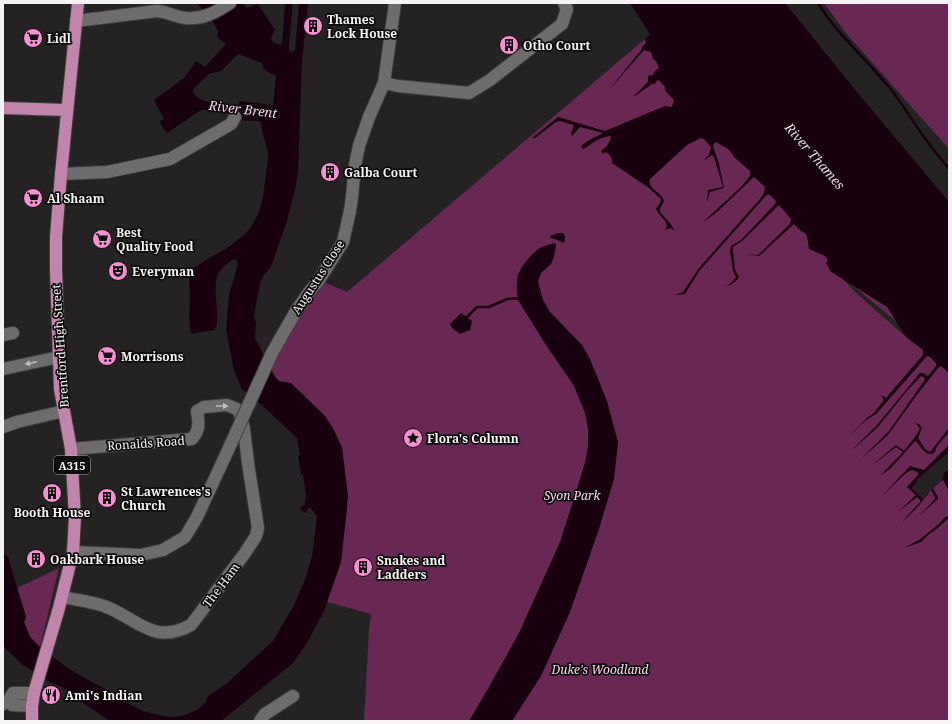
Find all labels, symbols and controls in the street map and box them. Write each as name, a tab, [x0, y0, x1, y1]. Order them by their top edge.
place label: Thames Lock House	[327, 11, 397, 42]
building icon: Thames Lock House	[302, 15, 324, 37]
supermarket icon: Lidl	[22, 27, 44, 49]
place label: Lidl	[47, 30, 72, 47]
building icon: Otho Court	[498, 34, 520, 56]
place label: Otho Court	[523, 37, 590, 54]
water label: River Brent	[207, 96, 278, 122]
water label: River Thames	[780, 118, 849, 193]
building icon: Galba Court	[319, 161, 341, 183]
place label: Galba Court	[344, 164, 417, 181]
supermarket icon: Al Shaam	[22, 187, 44, 209]
place label: Al Shaam	[47, 190, 105, 207]
place label: Best Quality Food	[116, 224, 194, 255]
supermarket icon: Best Quality Food	[91, 228, 113, 250]
street label: Augustus Close	[288, 236, 348, 318]
theatre icon: Everyman	[107, 260, 129, 282]
place label: Everyman	[132, 263, 194, 280]
street label: Brentford High Street	[47, 284, 73, 408]
supermarket icon: Morrisons	[96, 345, 118, 367]
place label: Morrisons	[121, 348, 184, 365]
one-way arrow	[25, 360, 37, 366]
one-way arrow	[216, 403, 229, 409]
place icon: Flora's Column	[402, 427, 424, 449]
place label: Flora's Column	[427, 430, 519, 447]
street label: Ronalds Road	[107, 432, 186, 454]
road number: A315	[54, 456, 90, 474]
building icon: Booth House	[41, 482, 63, 504]
place label: St Lawrences's Church	[121, 483, 211, 514]
building icon: St Lawrences's Church	[96, 487, 118, 509]
park label: Syon Park	[544, 487, 601, 504]
place label: Booth House	[14, 504, 90, 521]
building icon: Oakbark House	[25, 548, 47, 570]
place label: Oakbark House	[50, 551, 144, 568]
place label: Snakes and Ladders	[377, 552, 446, 583]
building icon: Snakes and Ladders	[352, 556, 374, 578]
street label: The Ham	[199, 559, 243, 611]
park label: Duke's Woodland	[551, 661, 649, 678]
restaurant icon: Ami's Indian	[40, 684, 62, 706]
place label: Ami's Indian	[65, 687, 143, 704]

